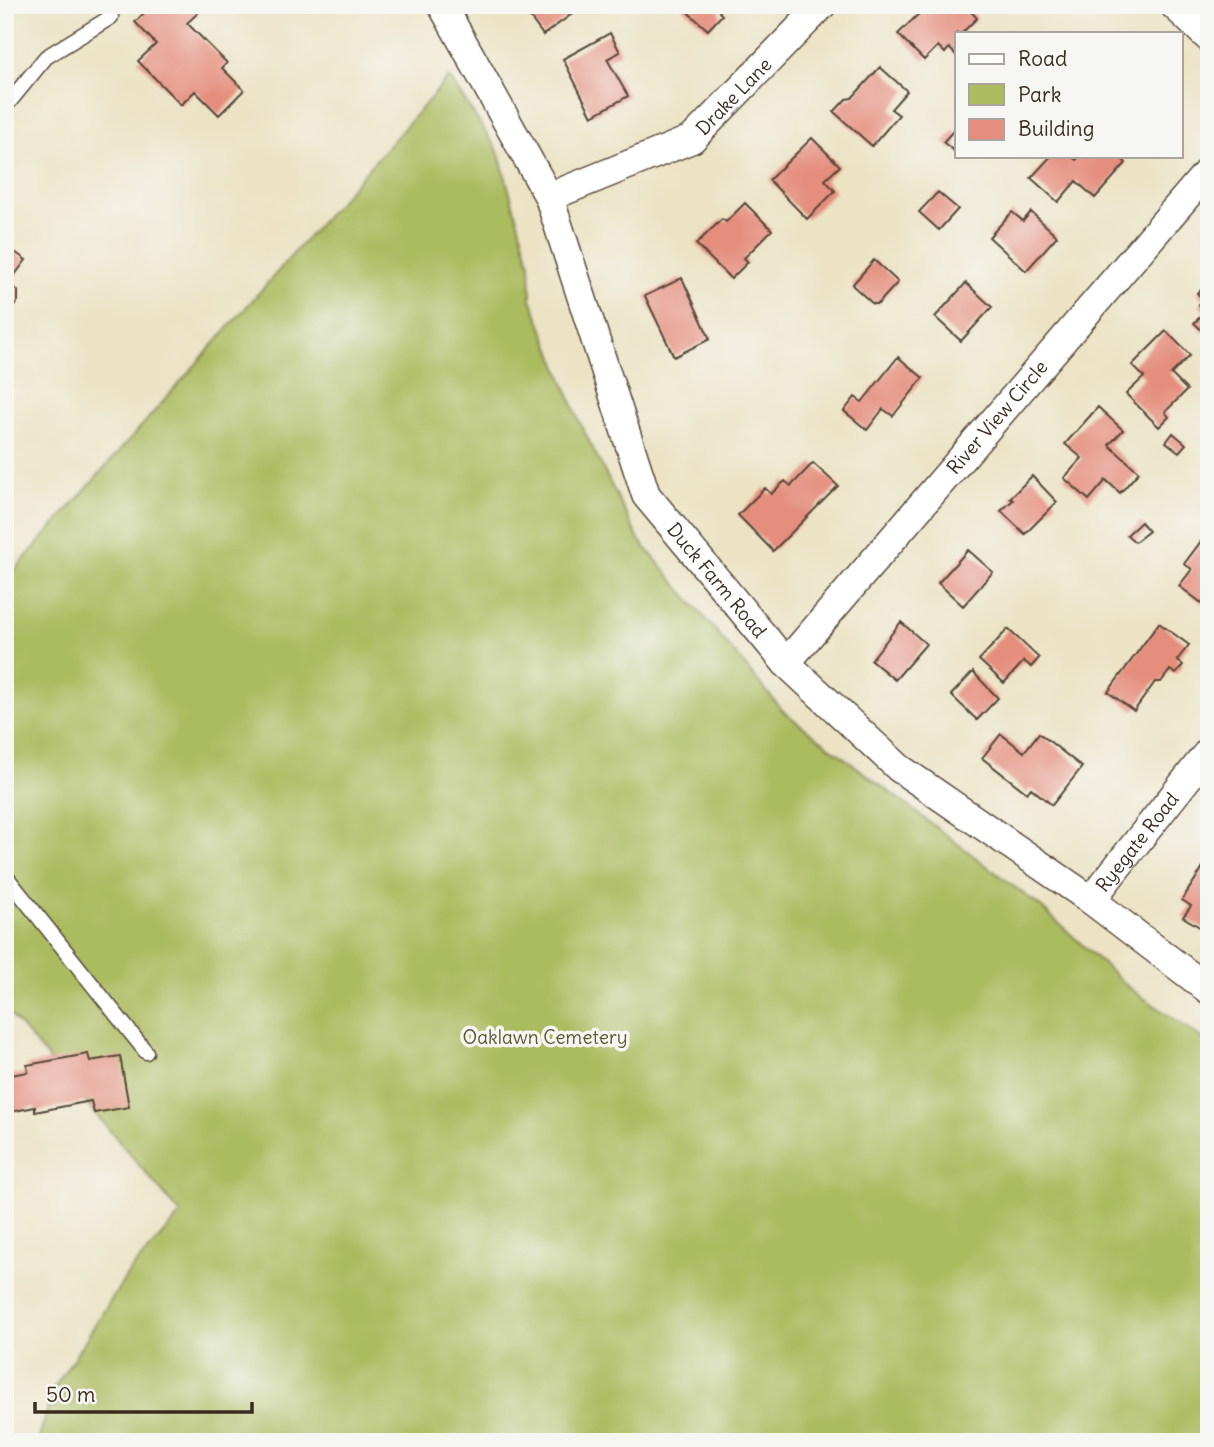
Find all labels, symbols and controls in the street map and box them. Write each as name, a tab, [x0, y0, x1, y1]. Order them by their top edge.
legend	[955, 32, 1182, 158]
text: Road	[1018, 45, 1067, 72]
street label: Drake Lane	[691, 52, 776, 140]
text: Park	[1018, 81, 1061, 108]
text: Building	[1018, 115, 1094, 142]
street label: River View Circle	[941, 355, 1053, 479]
street label: Duck Farm Road	[662, 518, 772, 643]
street label: Ryegate Road	[1090, 787, 1184, 897]
park label: Oaklawn Cemetery	[463, 1025, 627, 1049]
scale bar	[35, 1370, 252, 1414]
text: 50 m	[46, 1381, 95, 1408]

